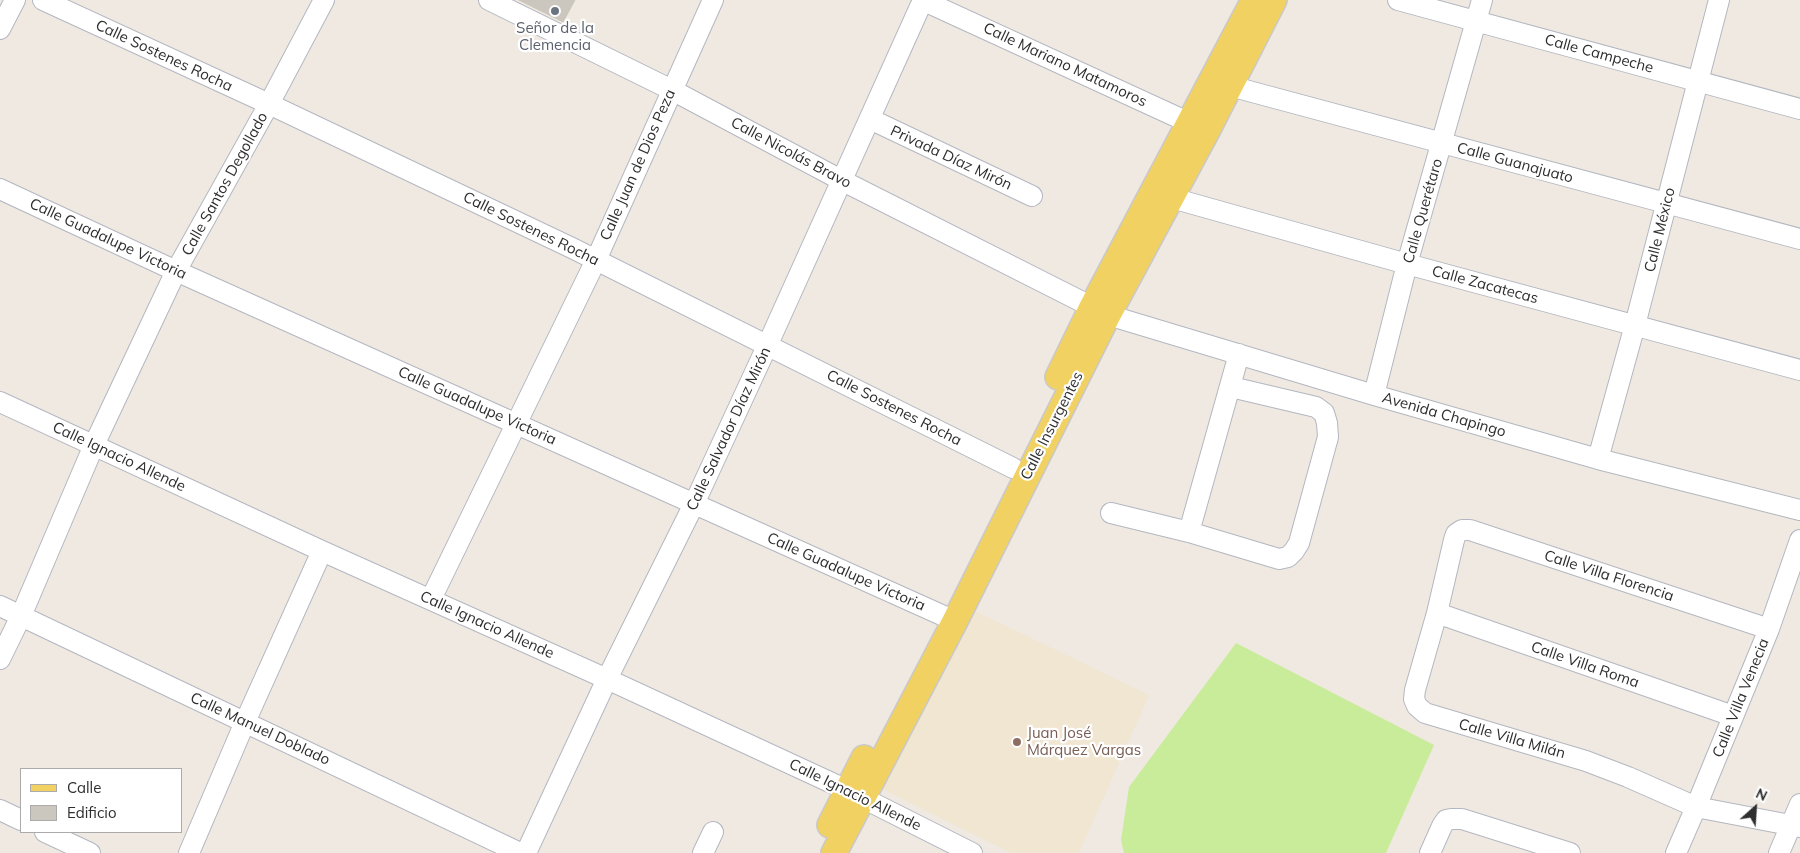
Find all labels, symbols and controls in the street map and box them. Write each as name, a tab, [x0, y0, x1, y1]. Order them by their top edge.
marker: Señor de la Clemencia	[549, 5, 561, 17]
street label: Calle Sostenes Rocha	[93, 16, 235, 96]
place label: Señor de la Clemencia	[516, 19, 594, 54]
street label: Calle Mariano Matamoros	[980, 19, 1150, 111]
street label: Calle Campeche	[1543, 31, 1655, 77]
street label: Calle Juan de Dios Peza	[597, 87, 679, 243]
street label: Calle Santos Degollado	[178, 109, 272, 259]
street label: Calle Nicolás Bravo	[728, 114, 854, 192]
street label: Privada Díaz Mirón	[887, 122, 1015, 194]
street label: Calle Guanajuato	[1455, 139, 1575, 187]
street label: Calle Querétaro	[1399, 156, 1447, 266]
street label: Calle México	[1641, 186, 1679, 274]
street label: Calle Sostenes Rocha	[460, 188, 602, 270]
street label: Calle Guadalupe Victoria	[27, 195, 189, 283]
street label: Calle Zacatecas	[1430, 262, 1540, 308]
street label: Calle Salvador Díaz Mirón	[683, 344, 775, 514]
street label: Calle Guadalupe Victoria	[395, 363, 559, 449]
street label: Calle Sostenes Rocha	[823, 366, 965, 450]
street label: Calle Insurgentes	[1017, 369, 1087, 483]
street label: Avenida Chapingo	[1380, 389, 1508, 441]
street label: Calle Ignacio Allende	[50, 418, 188, 496]
street label: Calle Guadalupe Victoria	[764, 529, 928, 615]
street label: Calle Villa Florencia	[1542, 547, 1676, 605]
street label: Calle Ignacio Allende	[417, 587, 557, 663]
street label: Calle Villa Venecia	[1709, 636, 1773, 760]
street label: Calle Villa Roma	[1529, 638, 1641, 692]
street label: Calle Manuel Doblado	[187, 689, 333, 769]
street label: Calle Villa Milán	[1457, 715, 1567, 763]
place label: Juan José Márquez Vargas	[1027, 724, 1141, 759]
marker: Juan José Márquez Vargas	[1011, 736, 1023, 748]
street label: Calle Ignacio Allende	[786, 755, 924, 835]
legend	[20, 768, 182, 833]
text: Calle	[67, 778, 101, 797]
north arrow	[1730, 783, 1780, 833]
text: N	[1753, 784, 1770, 805]
text: Edificio	[67, 803, 117, 822]

